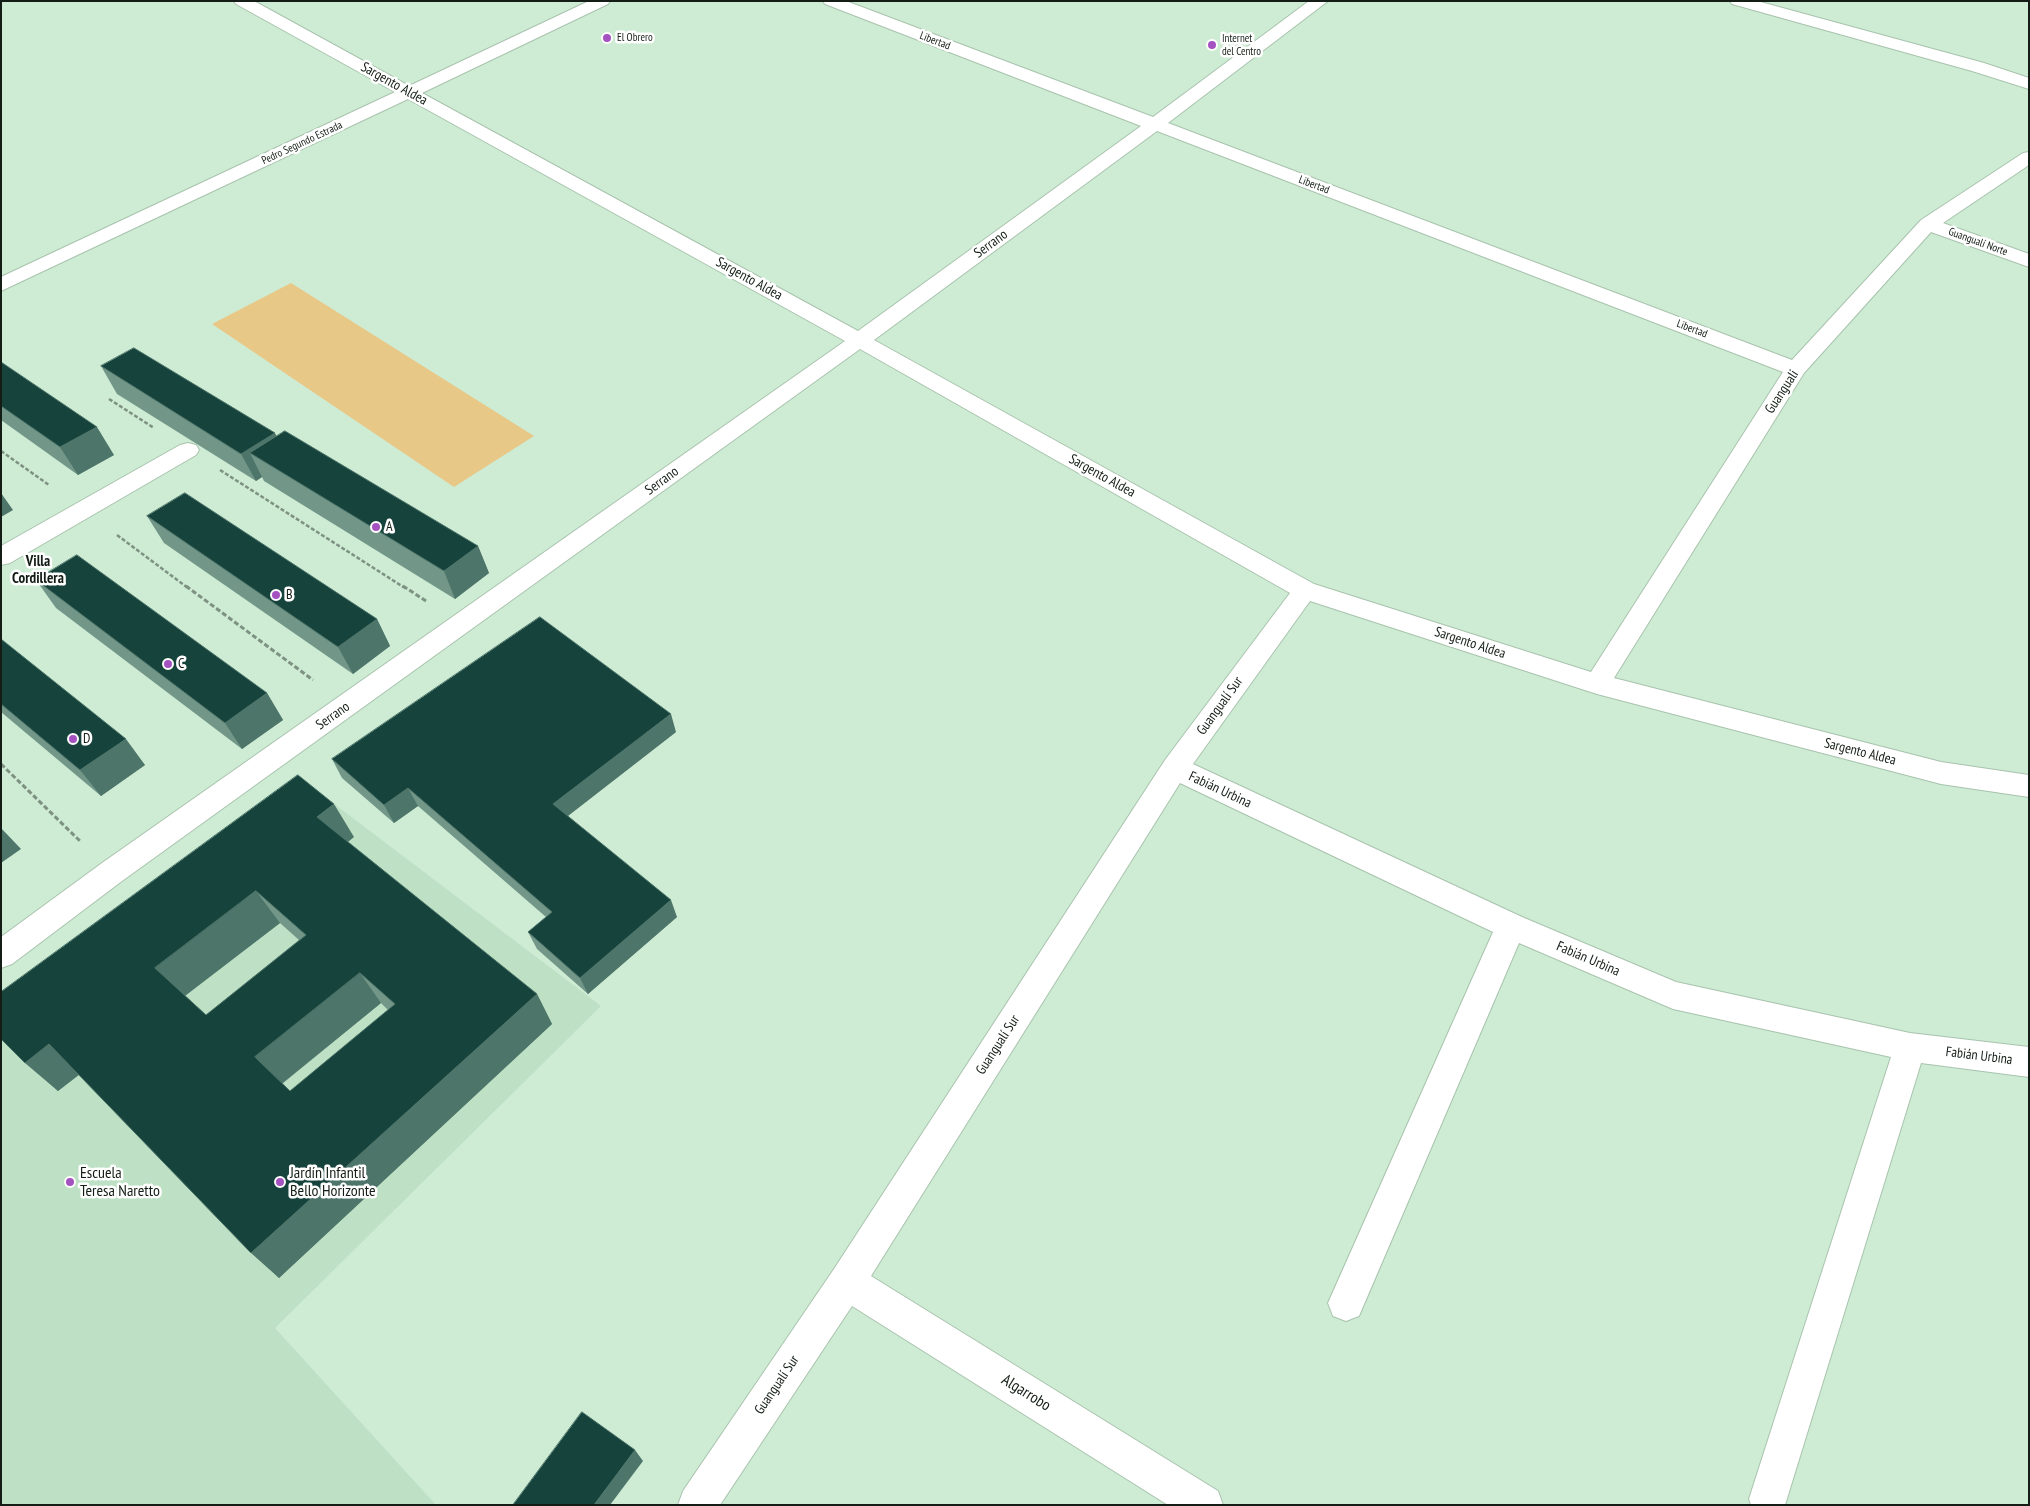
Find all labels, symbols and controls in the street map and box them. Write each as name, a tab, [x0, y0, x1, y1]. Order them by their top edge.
street label: Libertad	[918, 29, 952, 53]
place label: El Obrero	[617, 31, 653, 45]
marker: El Obrero	[601, 32, 613, 44]
place label: Internet del Centro	[1222, 32, 1261, 58]
marker: Internet del Centro	[1206, 39, 1218, 51]
street label: Sargento Aldea	[358, 59, 430, 109]
street label: Pedro Segundo Estrada	[260, 119, 344, 167]
street label: Libertad	[1297, 173, 1331, 197]
street label: Guangualí Norte	[1947, 225, 2009, 259]
street label: Serrano	[971, 226, 1011, 262]
street label: Sargento Aldea	[713, 254, 785, 304]
street label: Libertad	[1675, 317, 1709, 341]
street label: Guanguali	[1762, 367, 1802, 417]
street label: Sargento Aldea	[1066, 451, 1138, 501]
street label: Serrano	[642, 463, 682, 499]
place label: A	[386, 519, 393, 535]
marker: A	[370, 521, 382, 533]
district label: Villa Cordillera	[12, 553, 64, 588]
place label: B	[286, 587, 293, 603]
marker: B	[270, 589, 282, 601]
street label: Sargento Aldea	[1432, 624, 1508, 662]
place label: C	[178, 656, 184, 672]
marker: C	[162, 658, 174, 670]
street label: Guangualí Sur	[1193, 674, 1247, 738]
street label: Serrano	[313, 698, 353, 734]
place label: D	[83, 731, 90, 747]
marker: D	[67, 733, 79, 745]
street label: Sargento Aldea	[1822, 735, 1898, 769]
street label: Fabián Urbina	[1186, 768, 1254, 812]
street label: Fabián Urbina	[1554, 938, 1622, 980]
street label: Guangualí Sur	[973, 1012, 1023, 1078]
street label: Fabián Urbina	[1945, 1044, 2013, 1068]
place label: Escuela Teresa Naretto	[80, 1163, 160, 1201]
place label: Jardín Infantil Bello Horizonte	[290, 1163, 376, 1201]
marker: Escuela Teresa Naretto	[64, 1176, 76, 1188]
marker: Jardín Infantil Bello Horizonte	[274, 1176, 286, 1188]
street label: Guangualí Sur	[751, 1352, 803, 1418]
street label: Algarrobo	[998, 1371, 1054, 1415]

